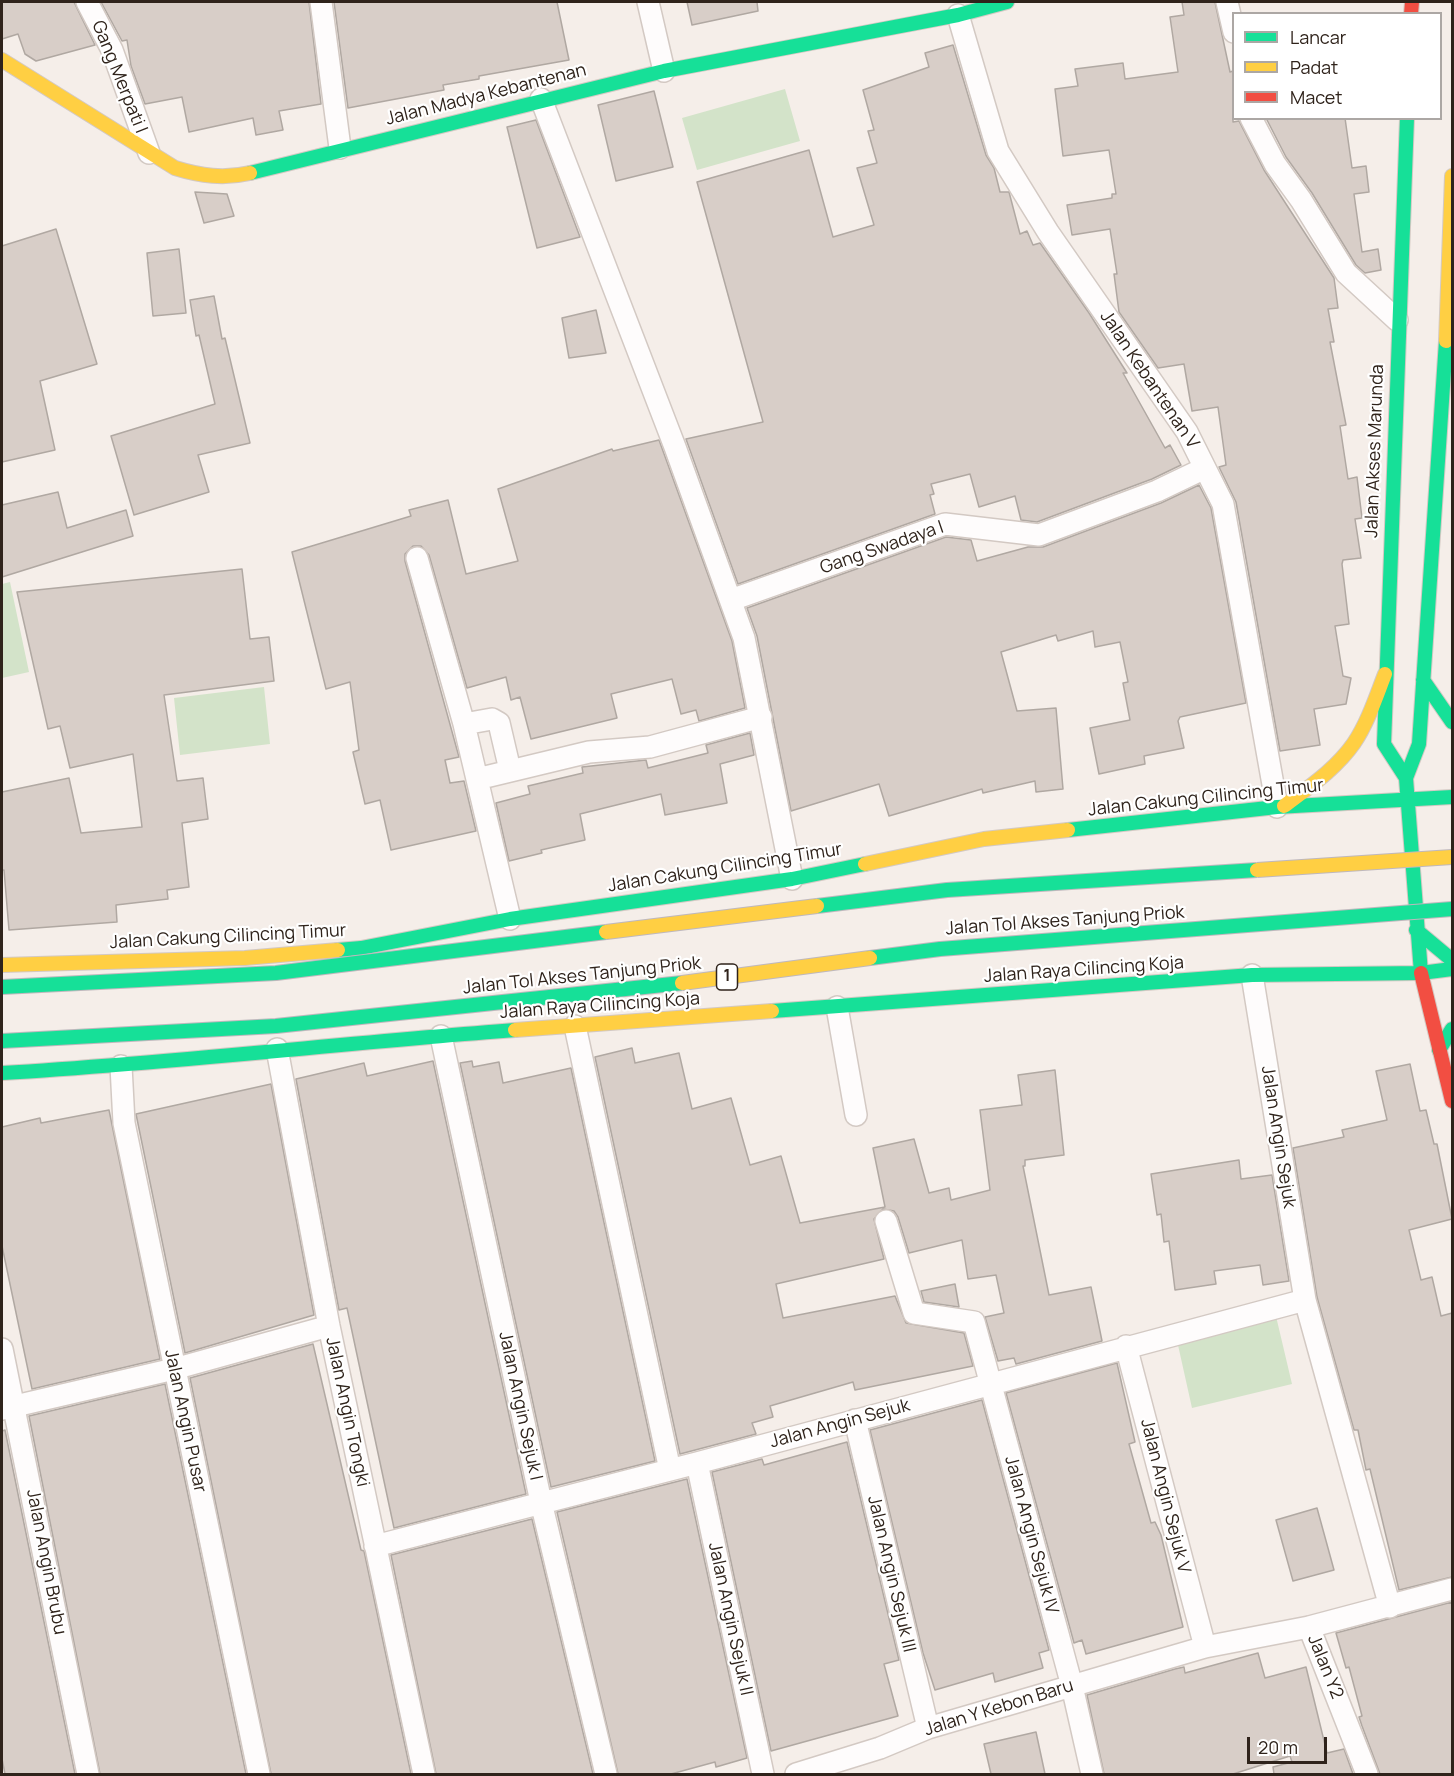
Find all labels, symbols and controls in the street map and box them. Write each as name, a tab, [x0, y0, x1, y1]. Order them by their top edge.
legend	[1232, 12, 1442, 120]
street label: Gang Merpati I	[87, 17, 151, 137]
text: Lancar	[1290, 25, 1346, 49]
text: Padat	[1290, 55, 1338, 79]
street label: Jalan Madya Kebantenan	[384, 60, 588, 130]
text: Macet	[1290, 85, 1343, 109]
street label: Jalan Kebantenan V	[1095, 307, 1203, 453]
street label: Jalan Akses Marunda	[1361, 364, 1389, 538]
street label: Gang Swadaya I	[817, 517, 947, 579]
street label: Jalan Cakung Cilincing Timur	[1087, 775, 1325, 821]
street label: Jalan Cakung Cilincing Timur	[606, 839, 844, 897]
street label: Jalan Tol Akses Tanjung Priok	[945, 902, 1185, 940]
street label: Jalan Cakung Cilincing Timur	[109, 920, 347, 954]
street label: Jalan Raya Cilincing Koja	[983, 952, 1185, 988]
street label: Jalan Tol Akses Tanjung Priok	[462, 953, 702, 999]
road number: 1	[716, 964, 738, 990]
street label: Jalan Raya Cilincing Koja	[499, 988, 701, 1024]
street label: Jalan Angin Sejuk	[1256, 1064, 1300, 1210]
street label: Jalan Angin Sejuk I	[494, 1330, 546, 1482]
street label: Jalan Angin Tongki	[321, 1335, 373, 1489]
street label: Jalan Angin Pusar	[159, 1348, 211, 1494]
street label: Jalan Angin Sejuk	[768, 1395, 912, 1453]
street label: Jalan Angin Sejuk V	[1135, 1417, 1195, 1575]
street label: Jalan Angin Sejuk IV	[1000, 1454, 1062, 1616]
street label: Jalan Angin Brubu	[21, 1487, 71, 1637]
street label: Jalan Angin Sejuk III	[862, 1494, 920, 1654]
street label: Jalan Angin Sejuk II	[703, 1541, 757, 1697]
street label: Jalan Y2	[1302, 1632, 1348, 1702]
street label: Jalan Y Kebon Baru	[922, 1675, 1076, 1741]
scale bar	[1250, 1725, 1330, 1763]
text: 20 m	[1258, 1735, 1298, 1759]

